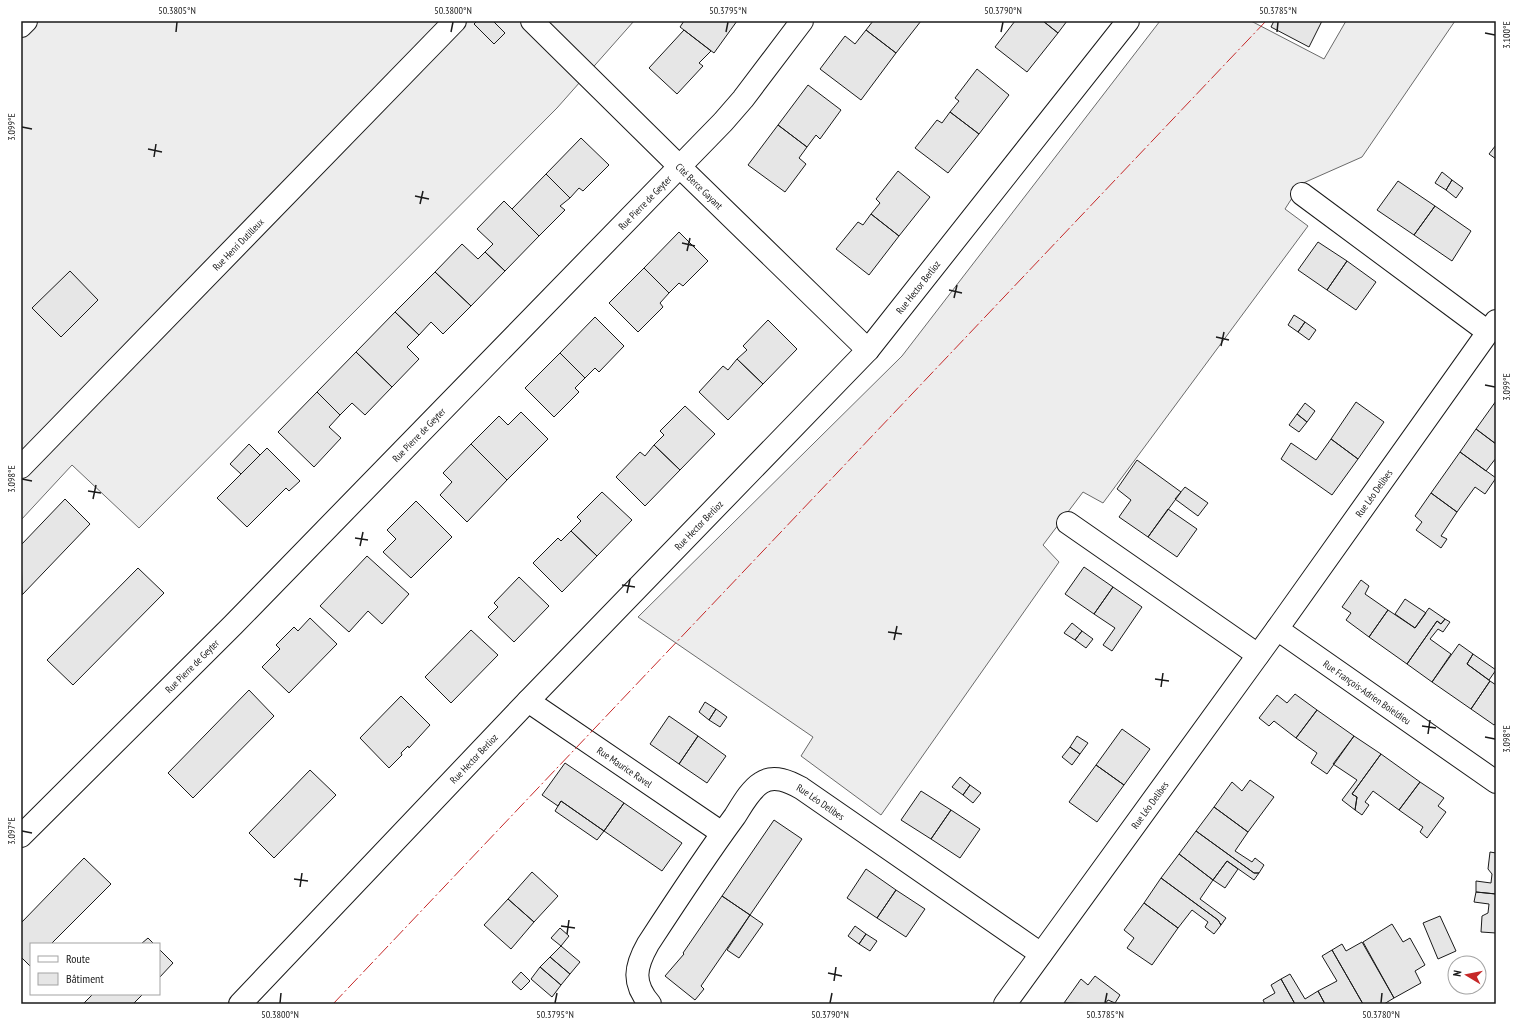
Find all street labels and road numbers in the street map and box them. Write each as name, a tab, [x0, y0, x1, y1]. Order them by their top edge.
street label: Cité Berce Gayant	[673, 160, 726, 212]
street label: Rue Pierre de Geyter	[615, 172, 674, 232]
street label: Rue Henri Dutilleux	[209, 215, 266, 273]
street label: Rue Hector Berlioz	[893, 257, 943, 316]
street label: Rue Pierre de Geyter	[389, 404, 448, 464]
street label: Rue Léo Delibes	[1352, 466, 1395, 519]
street label: Rue Hector Berlioz	[671, 497, 726, 553]
street label: Rue Pierre de Geyter	[162, 636, 222, 696]
street label: Rue François-Adrien Boieldieu	[1321, 657, 1414, 727]
street label: Rue Hector Berlioz	[447, 730, 501, 786]
street label: Rue Maurice Ravel	[595, 743, 655, 791]
street label: Rue Léo Delibes	[1128, 778, 1171, 831]
street label: Rue Léo Delibes	[795, 781, 848, 823]

